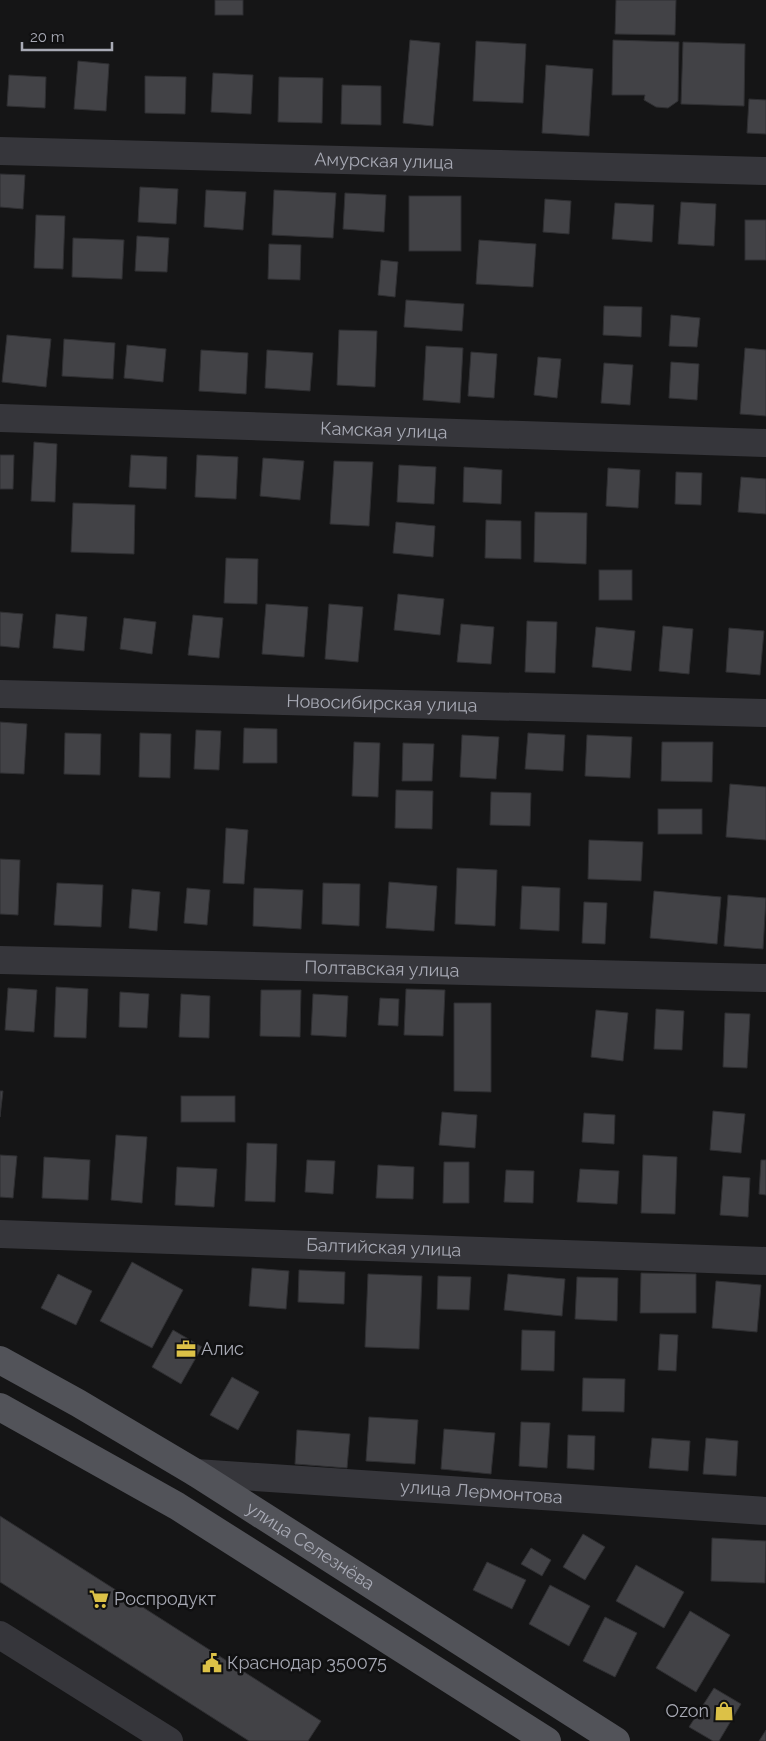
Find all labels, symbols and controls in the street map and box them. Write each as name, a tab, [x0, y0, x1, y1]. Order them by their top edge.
scale bar	[22, 20, 112, 52]
text: 20 m	[30, 28, 65, 46]
street label: Амурская улица	[314, 148, 454, 173]
street label: Камская улица	[320, 417, 448, 443]
street label: Новосибирская улица	[286, 690, 478, 716]
street label: Полтавская улица	[304, 956, 460, 981]
street label: Балтийская улица	[306, 1234, 462, 1260]
office icon: Алис	[175, 1338, 197, 1360]
place label: Алис	[201, 1338, 244, 1359]
street label: улица Лермонтова	[399, 1476, 563, 1507]
street label: улица Селезнёва	[243, 1497, 379, 1594]
supermarket icon: Роспродукт	[88, 1588, 110, 1610]
place label: Роспродукт	[114, 1588, 216, 1609]
public building icon: Краснодар 350075	[201, 1652, 223, 1674]
place label: Краснодар 350075	[227, 1652, 387, 1673]
place label: Ozon	[666, 1700, 709, 1721]
shop icon: Ozon	[713, 1700, 735, 1722]

